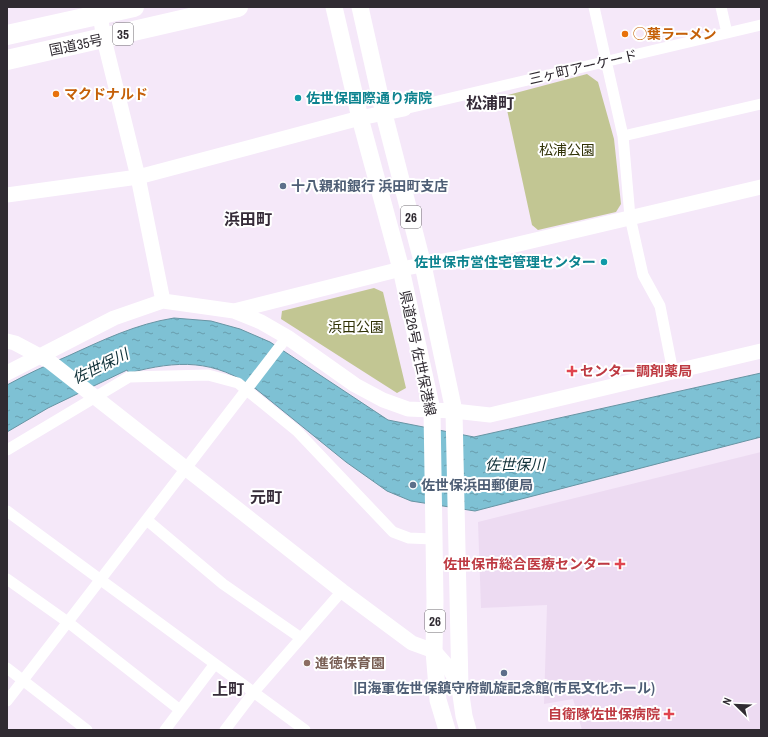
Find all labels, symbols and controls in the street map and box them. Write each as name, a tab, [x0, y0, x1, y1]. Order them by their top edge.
road number: 35	[113, 23, 133, 45]
place label: ◯葉ラーメン	[633, 25, 716, 43]
marker: ◯葉ラーメン	[620, 29, 630, 39]
street label: 国道35号	[47, 31, 105, 59]
street label: 三ヶ町アーケード	[527, 46, 639, 88]
place label: マクドナルド	[64, 85, 148, 103]
marker: マクドナルド	[51, 89, 61, 99]
place label: 佐世保国際通り病院	[306, 89, 432, 107]
district label: 松浦町	[466, 92, 514, 114]
marker: 佐世保国際通り病院	[293, 93, 303, 103]
park label: 松浦公園	[539, 141, 595, 159]
place label: 十八親和銀行 浜田町支店	[291, 177, 448, 195]
marker: 十八親和銀行 浜田町支店	[278, 181, 288, 191]
road number: 26	[401, 206, 421, 228]
district label: 浜田町	[224, 208, 272, 230]
place label: 佐世保市営住宅管理センター	[414, 253, 596, 271]
marker: 佐世保市営住宅管理センター	[599, 257, 609, 267]
street label: 県道26号 佐世保港線	[396, 289, 440, 417]
park label: 浜田公園	[328, 318, 384, 336]
water label: 佐世保川	[68, 343, 133, 389]
place label: センター調剤薬局	[580, 362, 692, 380]
marker: センター調剤薬局	[567, 366, 577, 376]
water label: 佐世保川	[485, 454, 547, 475]
place label: 佐世保浜田郵便局	[421, 476, 533, 494]
marker: 佐世保浜田郵便局	[408, 480, 418, 490]
district label: 元町	[250, 486, 282, 508]
place label: 佐世保市総合医療センター	[443, 555, 611, 573]
marker: 佐世保市総合医療センター	[614, 558, 626, 570]
road number: 26	[425, 610, 445, 632]
place label: 進徳保育園	[315, 654, 385, 672]
marker: 進徳保育園	[302, 658, 312, 668]
marker: 旧海軍佐世保鎮守府凱旋記念館(市民文化ホール)	[499, 668, 509, 678]
district label: 上町	[212, 678, 244, 700]
place label: 旧海軍佐世保鎮守府凱旋記念館(市民文化ホール)	[353, 679, 655, 697]
north arrow	[716, 685, 756, 725]
text: N	[719, 695, 735, 707]
place label: 自衛隊佐世保病院	[548, 705, 660, 723]
marker: 自衛隊佐世保病院	[663, 708, 675, 720]

